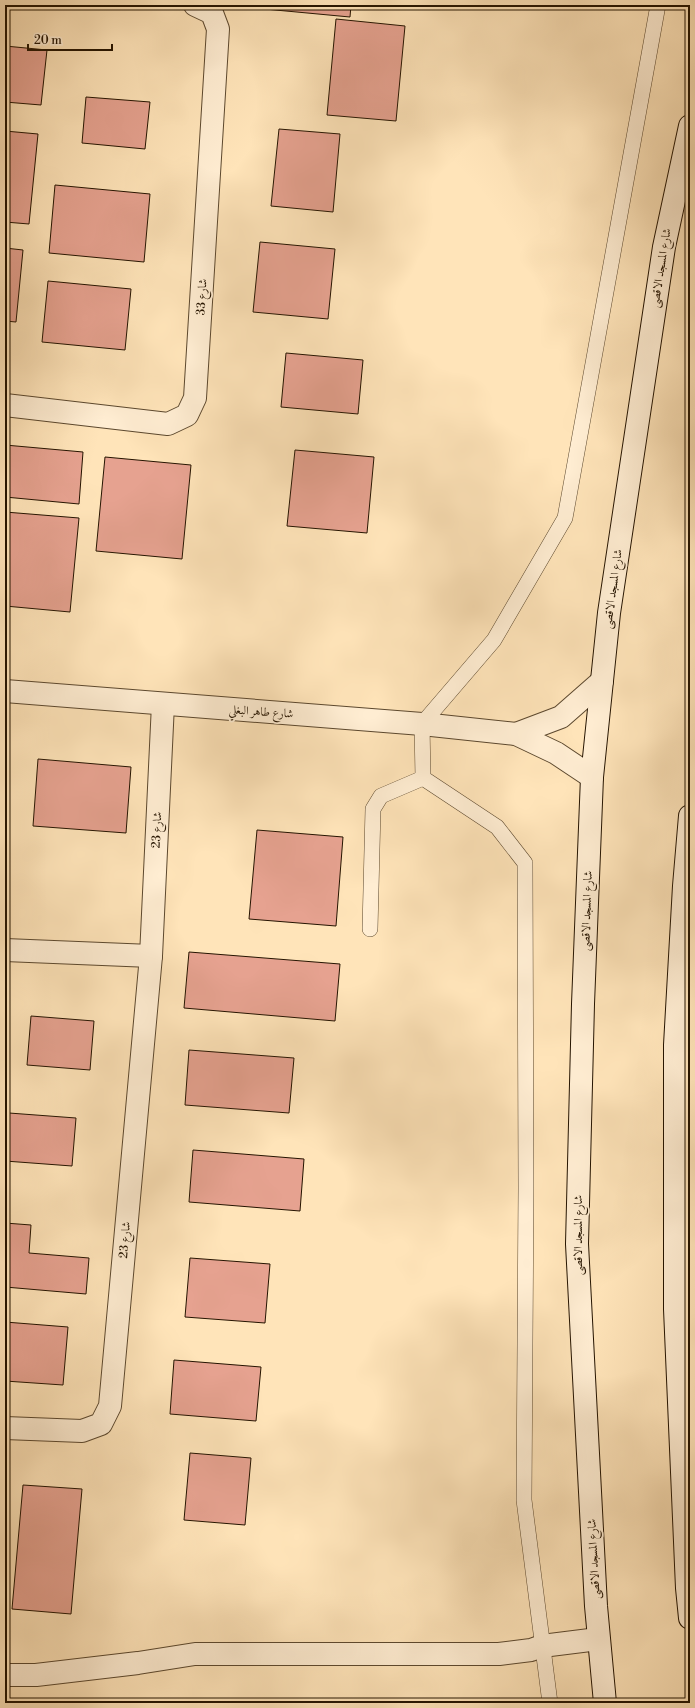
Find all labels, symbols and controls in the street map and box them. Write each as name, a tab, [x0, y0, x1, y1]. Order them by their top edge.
scale bar	[28, 26, 112, 52]
text: 20 m	[34, 33, 62, 48]
street label: شارع المسجد الاقصى	[647, 227, 678, 309]
street label: شارع 33	[193, 278, 214, 316]
street label: شارع المسجد الاقصى	[600, 548, 629, 630]
street label: شارع طاهر البغلي	[228, 702, 294, 726]
street label: شارع 23	[149, 811, 168, 849]
street label: شارع المسجد الاقصى	[578, 870, 599, 951]
street label: شارع المسجد الاقصى	[571, 1195, 589, 1275]
street label: شارع 23	[116, 1221, 137, 1259]
street label: شارع المسجد الاقصى	[584, 1518, 607, 1599]

